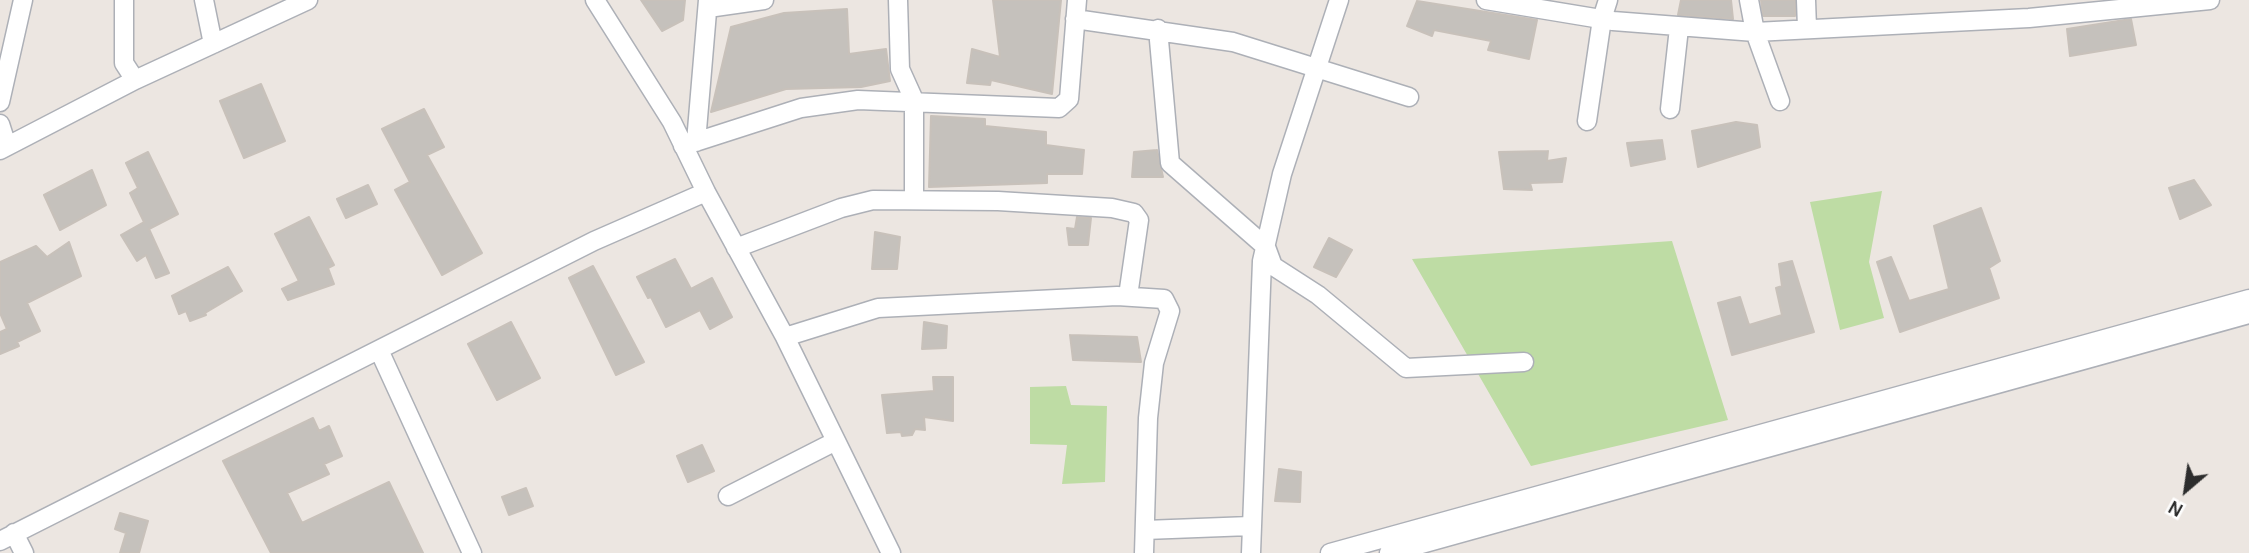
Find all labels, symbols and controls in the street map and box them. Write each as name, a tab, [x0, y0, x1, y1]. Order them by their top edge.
north arrow	[2151, 455, 2221, 525]
text: N	[2165, 495, 2187, 521]

